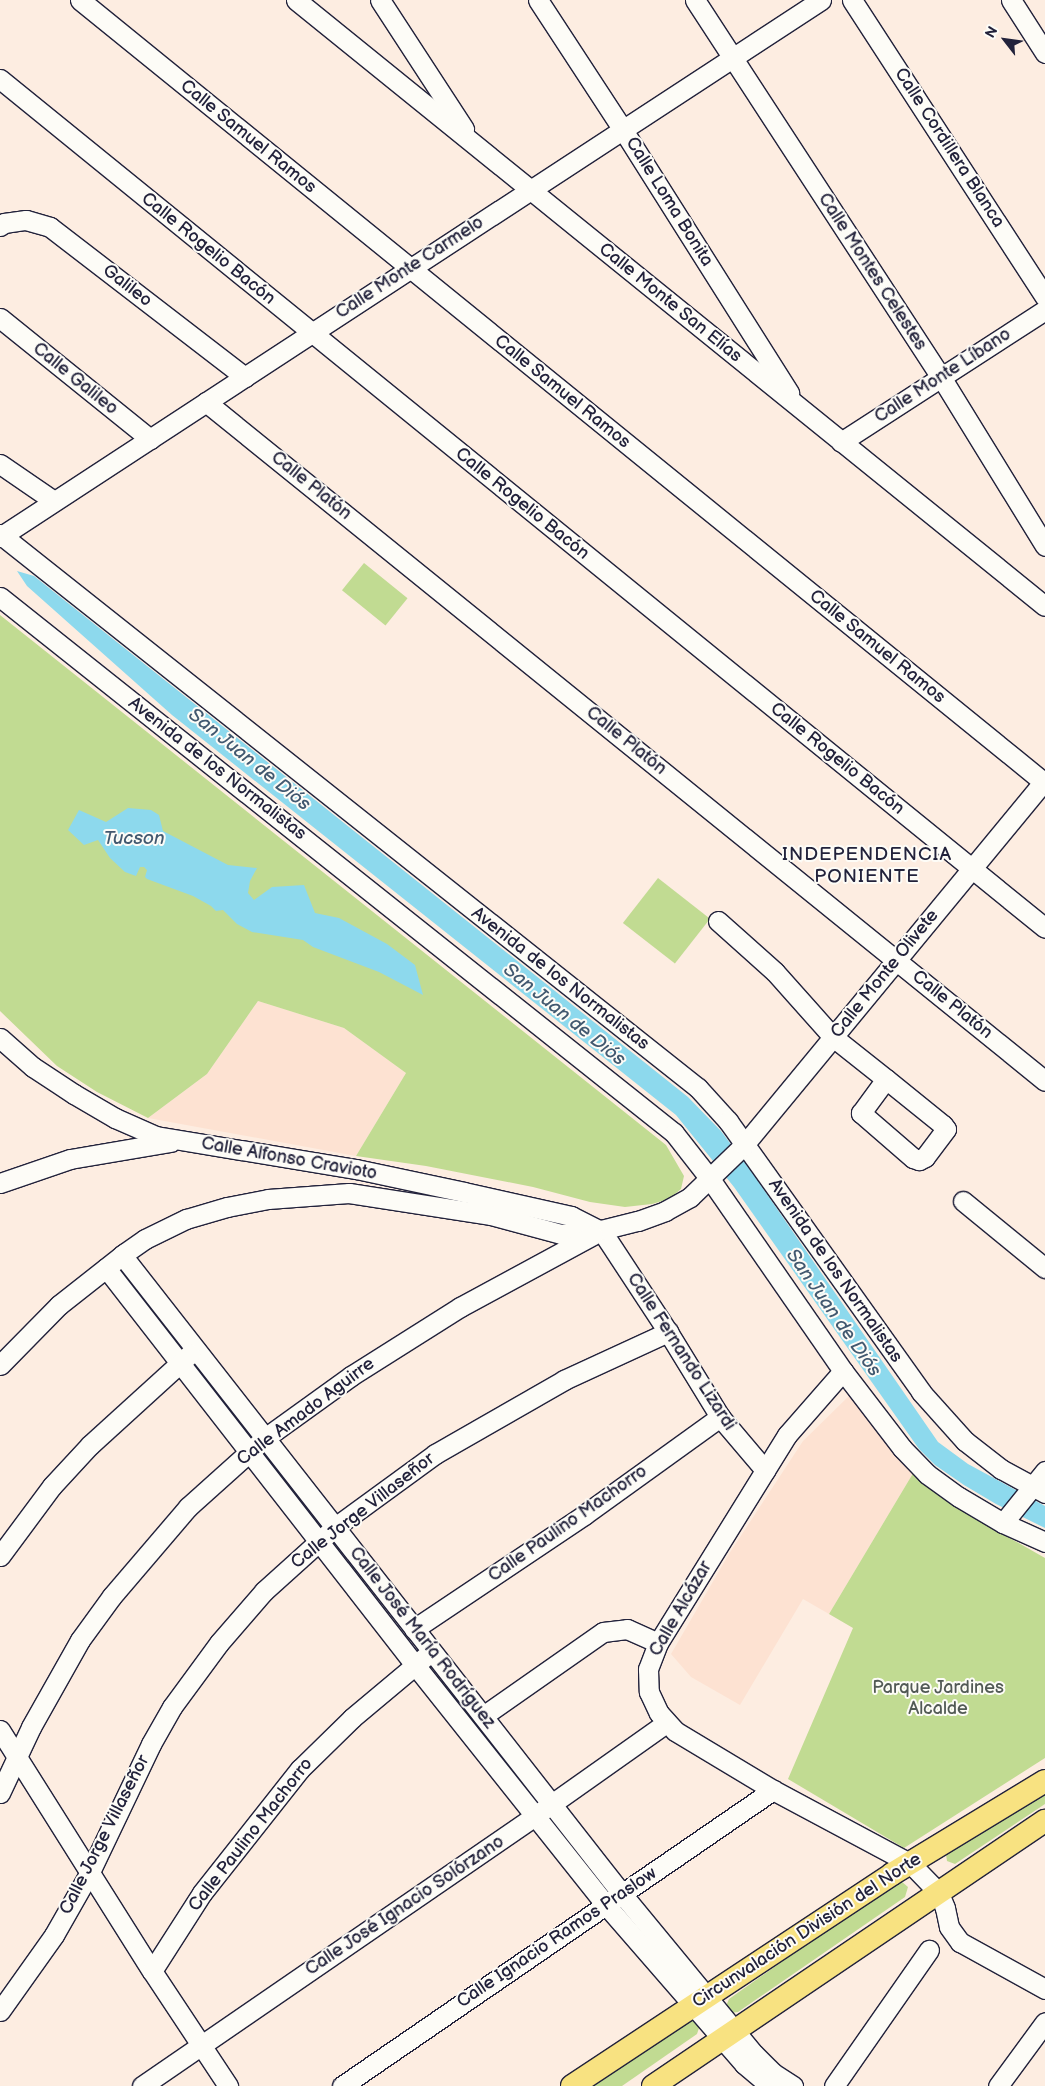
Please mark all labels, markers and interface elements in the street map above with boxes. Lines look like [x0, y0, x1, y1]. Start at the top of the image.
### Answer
north arrow [980, 15, 1030, 65]
text: N [982, 23, 1002, 41]
street label: Calle Cordillera Blanca [889, 64, 1009, 232]
street label: Calle Samuel Ramos [176, 75, 320, 199]
street label: Calle Loma Bonita [620, 133, 718, 271]
street label: Calle Rogelio Bacón [137, 188, 279, 310]
street label: Calle Montes Celestes [813, 189, 931, 355]
street label: Calle Monte Carmelo [332, 212, 488, 324]
street label: Calle Monte San Elías [594, 239, 746, 367]
street label: Galileo [98, 260, 156, 312]
street label: Calle Monte Líbano [871, 324, 1015, 428]
street label: Calle Samuel Ramos [490, 330, 634, 454]
street label: Calle Galileo [28, 338, 122, 420]
street label: Calle Rogelio Bacón [451, 443, 593, 565]
street label: Calle Platón [266, 447, 356, 525]
street label: Calle Samuel Ramos [805, 585, 949, 709]
street label: Avenida de los Normalistas [124, 693, 310, 845]
street label: Calle Rogelio Bacón [766, 698, 908, 820]
street label: Calle Platón [581, 702, 671, 780]
water label: San Juan de Diós [183, 703, 315, 817]
water label: Tucson [103, 828, 165, 850]
district label: INDEPENDENCIA PONIENTE [780, 844, 954, 888]
street label: Avenida de los Normalistas [467, 903, 653, 1055]
street label: Calle Monte Olivete [827, 905, 943, 1043]
water label: San Juan de Diós [498, 958, 630, 1072]
street label: Calle Platón [907, 966, 997, 1044]
street label: Calle Alfonso Cravioto [200, 1133, 378, 1185]
street label: Avenida de los Normalistas [763, 1175, 907, 1367]
water label: San Juan de Diós [780, 1244, 886, 1382]
street label: Calle Fernando Lizardi [622, 1269, 740, 1435]
street label: Calle Amado Aguirre [233, 1353, 379, 1471]
street label: Calle Jorge Villaseñor [286, 1448, 440, 1574]
street label: Calle Paulino Machorro [484, 1461, 652, 1587]
street label: Calle José María Rodríguez [344, 1542, 500, 1734]
street label: Calle Alcázar [645, 1558, 717, 1660]
park label: Parque Jardines Alcalde [872, 1678, 1004, 1720]
street label: Calle Jorge Villaseñor [55, 1751, 155, 1919]
street label: Calle Paulino Machorro [184, 1754, 318, 1916]
street label: Calle José Ignacio Solórzano [301, 1831, 509, 1981]
street label: Circunvalación División del Norte [688, 1849, 926, 2013]
street label: Calle Ignacio Ramos Praslow [453, 1863, 661, 2013]

